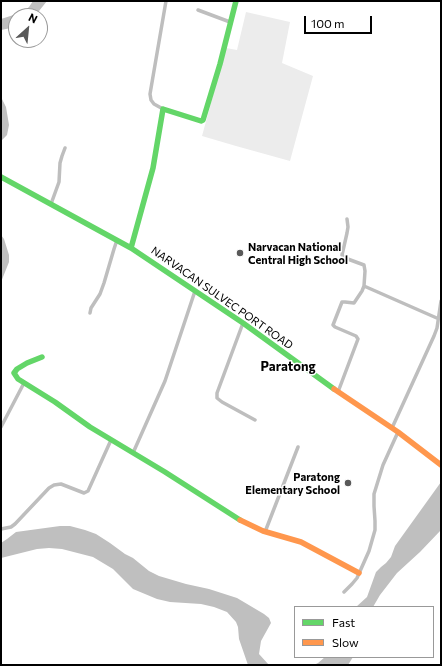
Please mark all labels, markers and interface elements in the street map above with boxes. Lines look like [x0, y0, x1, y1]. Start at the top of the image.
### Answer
north arrow [8, 8, 48, 48]
scale bar [306, 8, 374, 34]
text: N [27, 10, 40, 25]
text: 100 m [311, 16, 345, 30]
place label: Narvacan National Central High School [248, 240, 348, 266]
street label: NARVACAN SULVEC PORT ROAD [149, 244, 295, 352]
marker: Narvacan National Central High School [235, 248, 245, 258]
district label: Paratong [260, 359, 316, 375]
place label: Paratong Elementary School [245, 470, 340, 496]
marker: Paratong Elementary School [343, 478, 353, 488]
legend [294, 606, 434, 658]
text: Fast [332, 615, 355, 629]
text: Slow [332, 635, 359, 649]

